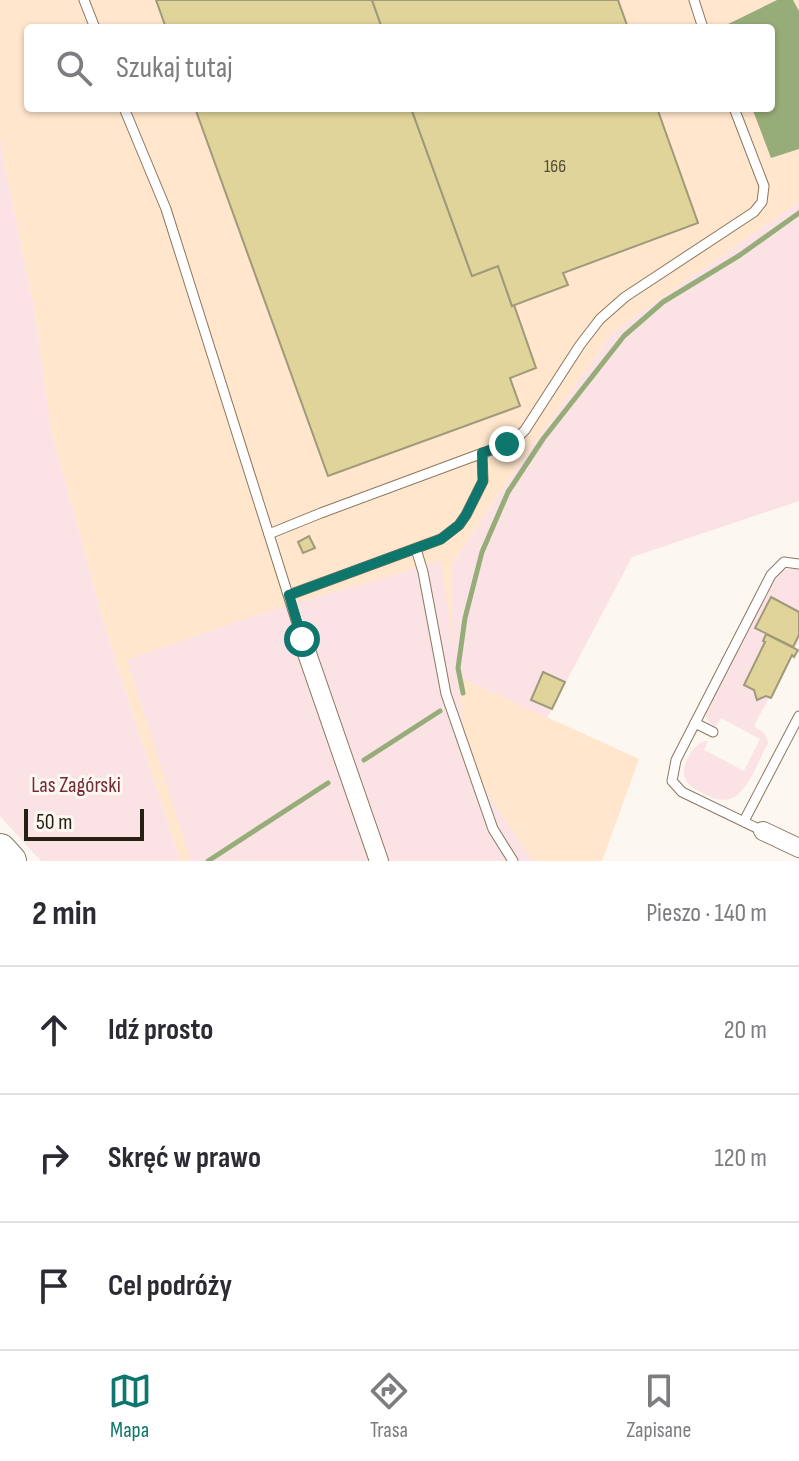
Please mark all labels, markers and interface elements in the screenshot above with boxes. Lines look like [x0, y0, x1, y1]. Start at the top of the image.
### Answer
search box [24, 24, 775, 112]
icon: search [52, 46, 96, 90]
text: Szukaj tutaj [116, 50, 233, 86]
house number: 166 [544, 156, 566, 177]
route end [489, 426, 525, 462]
route start [284, 621, 320, 657]
park label: Las Zagórski [31, 772, 121, 799]
scale bar [24, 805, 144, 841]
text: 50 m [36, 809, 72, 836]
text: 2 min [32, 893, 97, 934]
text: Pieszo · 140 m [646, 898, 767, 929]
icon: ahead [32, 1008, 76, 1052]
text: Idź prosto [108, 1012, 213, 1048]
text: 20 m [724, 1015, 767, 1046]
icon: right [32, 1136, 76, 1180]
text: Skręć w prawo [108, 1140, 261, 1176]
text: 120 m [714, 1143, 767, 1174]
icon: arrive [32, 1264, 76, 1308]
text: Cel podróży [108, 1268, 232, 1304]
tab: Mapa [108, 1369, 152, 1444]
tab: Trasa [367, 1369, 411, 1444]
tab: Zapisane [626, 1369, 691, 1444]

